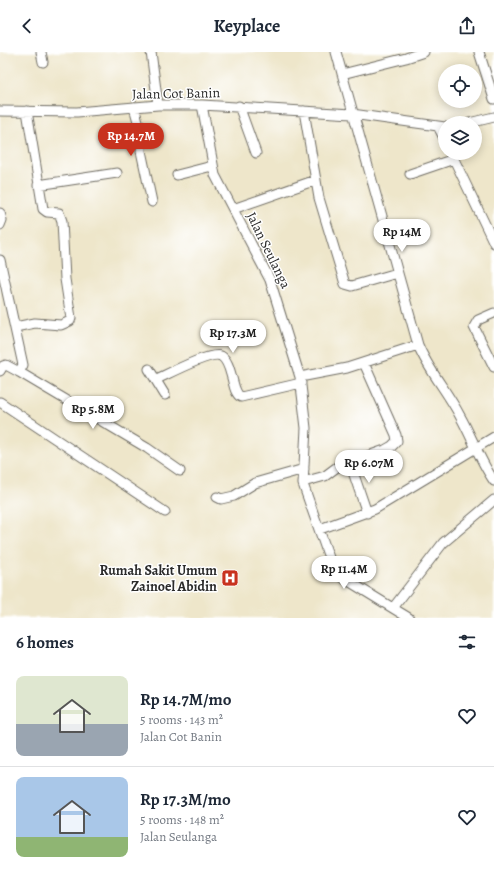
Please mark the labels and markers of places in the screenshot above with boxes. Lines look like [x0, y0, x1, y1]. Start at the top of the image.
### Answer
pin: Rp 14.7M [90, 123, 172, 157]
pin: Rp 14M [369, 219, 435, 253]
pin: Rp 17.3M [192, 320, 274, 354]
pin: Rp 5.8M [56, 396, 130, 430]
pin: Rp 6.07M [328, 450, 410, 484]
pin: Rp 11.4M [303, 556, 385, 590]
place label: Rumah Sakit Umum Zainoel Abidin [99, 561, 217, 596]
hospital icon: Rumah Sakit Umum Zainoel Abidin [220, 568, 240, 588]

